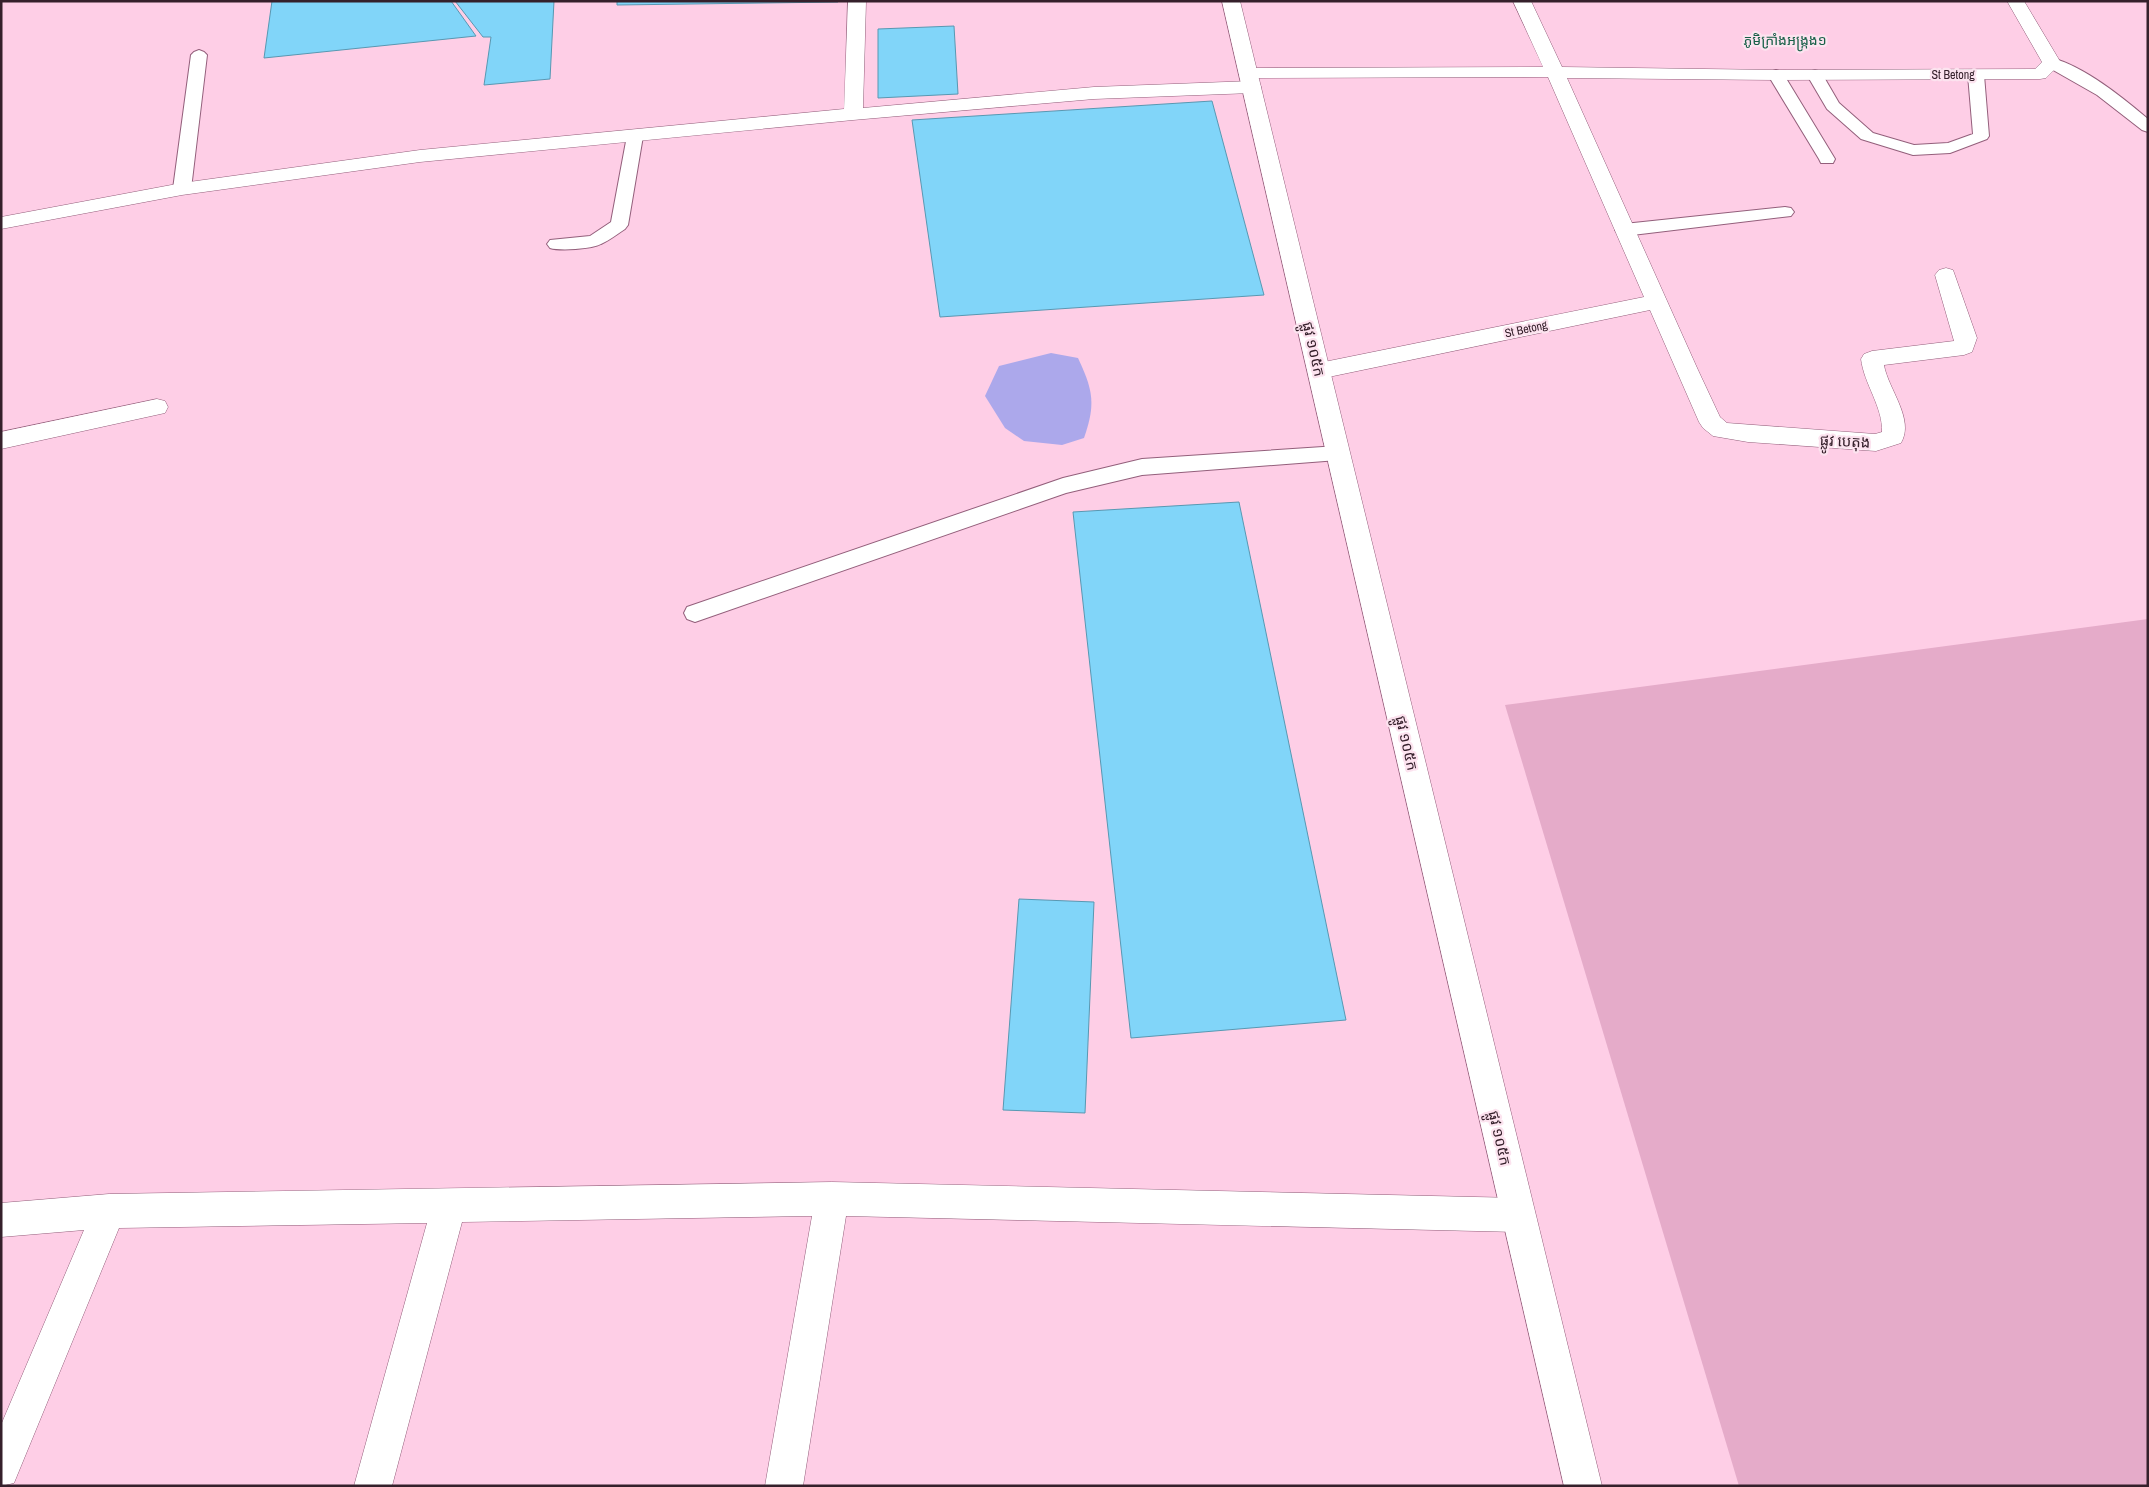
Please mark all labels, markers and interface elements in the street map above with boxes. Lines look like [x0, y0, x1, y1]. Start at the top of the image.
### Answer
district label: ភូមិក្រាំងអង្រ្កង១ [1743, 31, 1827, 52]
street label: St Betong [1931, 67, 1975, 83]
street label: St Betong [1503, 317, 1549, 341]
street label: ផ្លូវ ១០៥ក [1294, 319, 1331, 379]
street label: ផ្លូវ បេតុង [1819, 429, 1871, 456]
street label: ផ្លូវ ១០៥ក [1387, 713, 1424, 773]
street label: ផ្លូវ ១០៥ក [1480, 1108, 1517, 1168]

